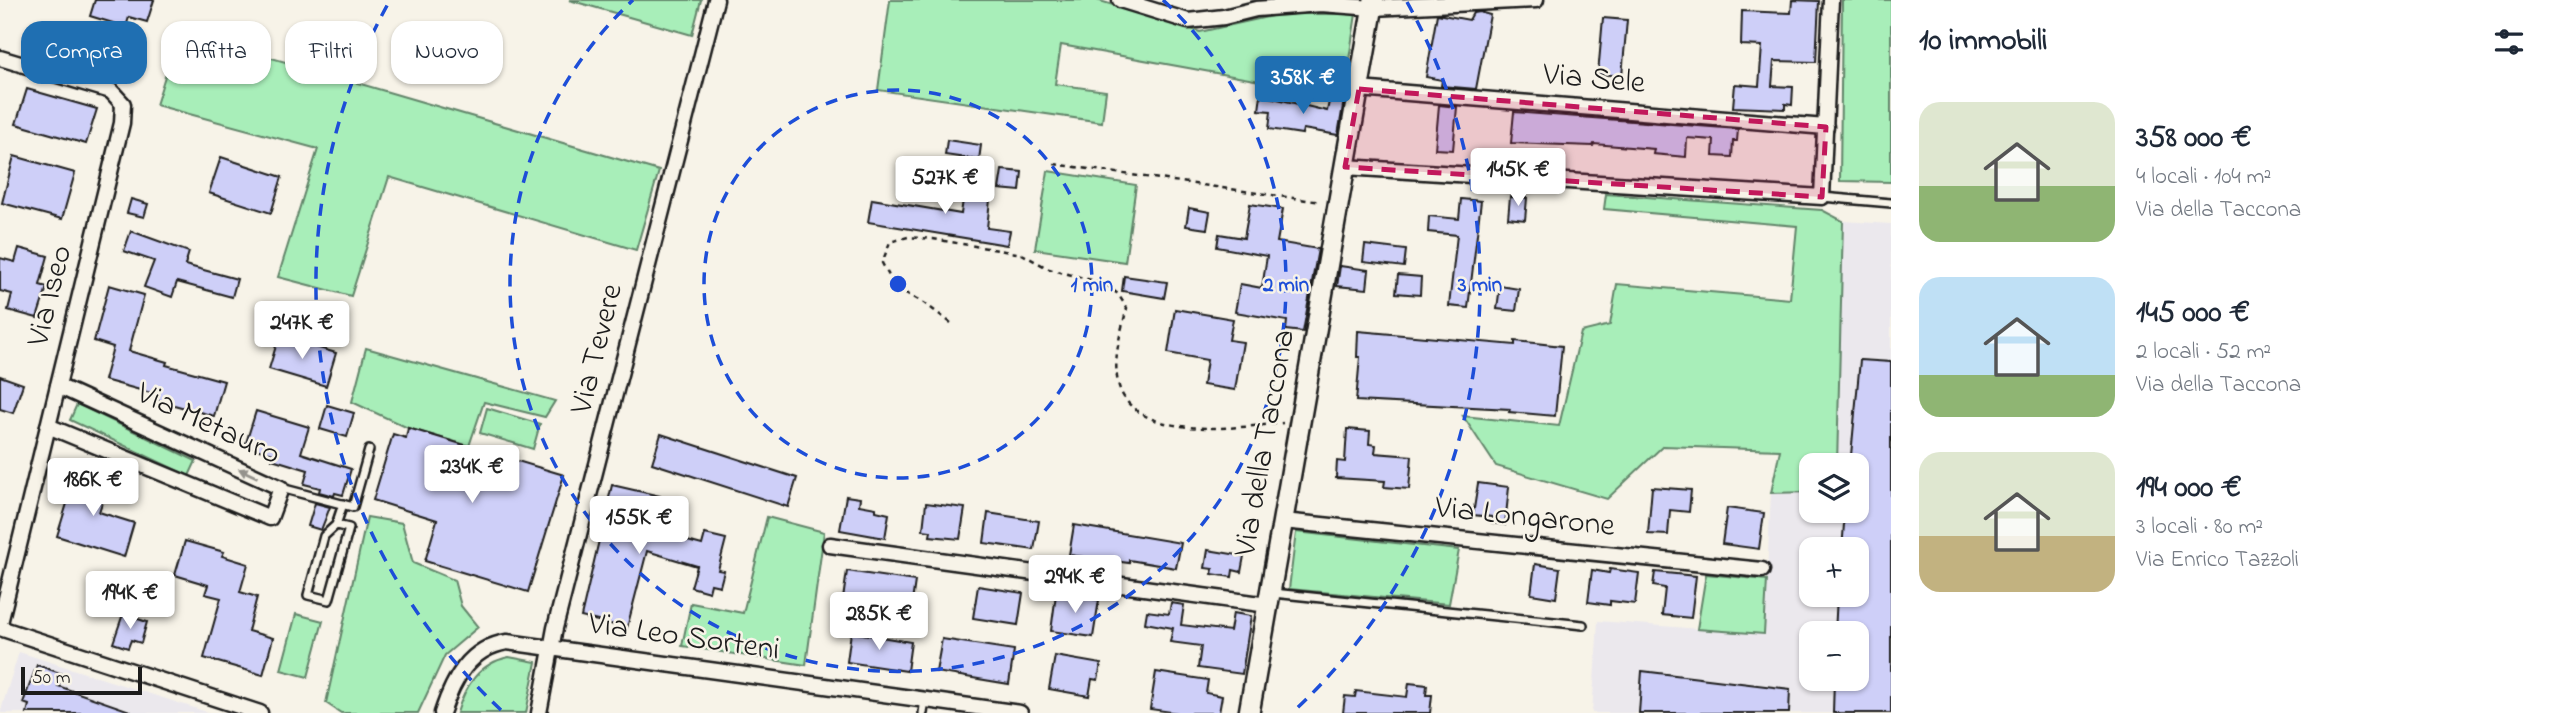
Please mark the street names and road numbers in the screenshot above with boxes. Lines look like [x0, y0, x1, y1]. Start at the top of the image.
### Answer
street label: Via Sele [1540, 52, 1648, 108]
street label: Via Iseo [16, 241, 86, 352]
street label: Via Tevere [559, 279, 637, 420]
street label: Via della Taccona [1223, 326, 1309, 561]
street label: Via Metauro [127, 371, 288, 479]
street label: Via Longarone [1432, 485, 1618, 551]
street label: Via Leo Sorteni [585, 601, 782, 675]

